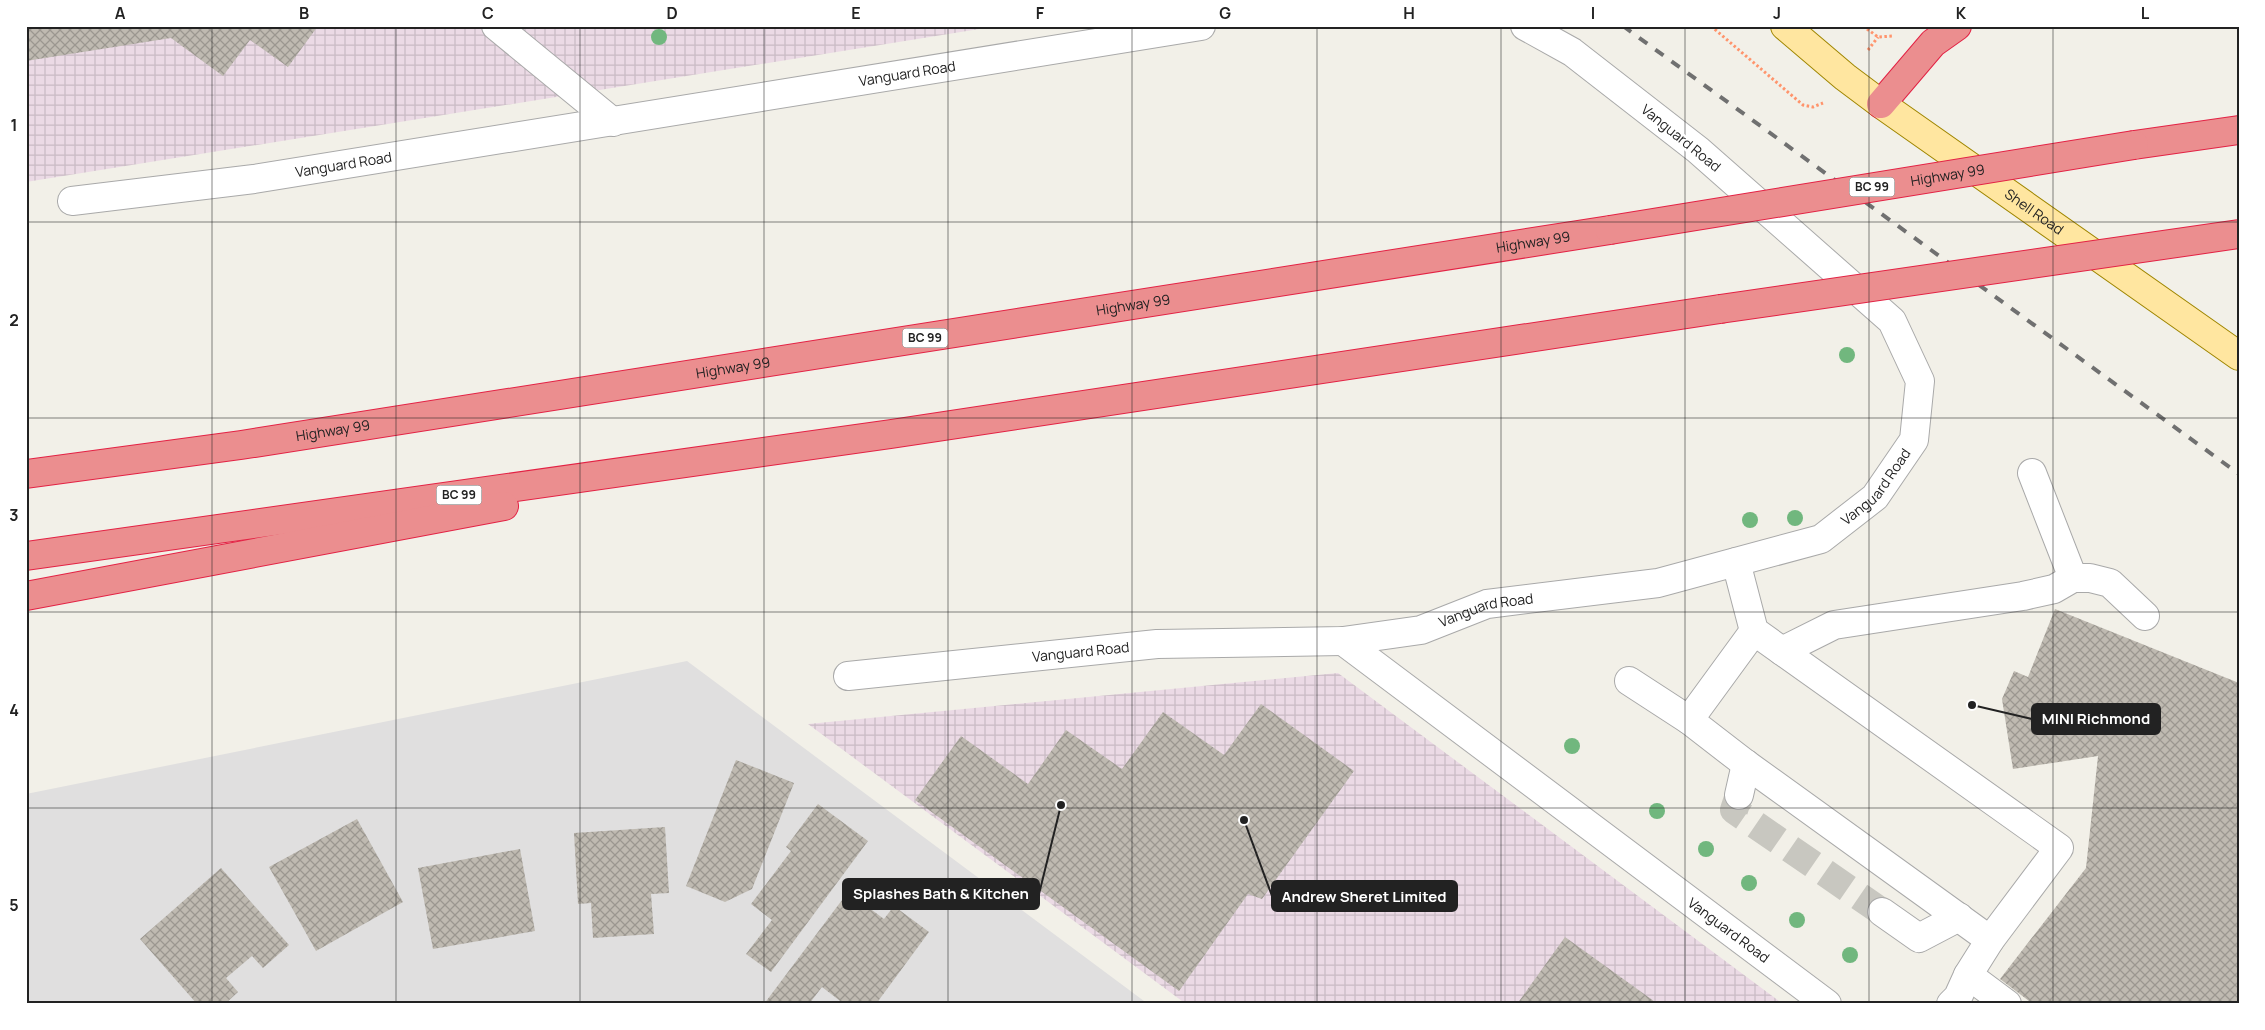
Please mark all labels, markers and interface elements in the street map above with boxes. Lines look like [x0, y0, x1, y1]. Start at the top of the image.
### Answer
text: A [115, 2, 126, 24]
text: B [299, 2, 309, 24]
text: C [482, 2, 494, 24]
text: D [666, 2, 678, 24]
text: E [851, 2, 861, 24]
text: F [1036, 2, 1045, 24]
text: G [1219, 2, 1231, 24]
text: H [1403, 2, 1415, 24]
text: I [1591, 2, 1595, 24]
text: J [1773, 2, 1781, 24]
text: K [1956, 2, 1967, 24]
text: L [2141, 2, 2150, 24]
street label: Vanguard Road [857, 56, 957, 90]
street label: Vanguard Road [1637, 100, 1725, 176]
text: 1 [10, 114, 18, 136]
street label: Vanguard Road [294, 147, 393, 181]
street label: Highway 99 [1909, 159, 1986, 190]
road number: BC 99 [1850, 178, 1894, 196]
street label: Shell Road [2001, 184, 2068, 239]
street label: Highway 99 [1495, 226, 1572, 257]
street label: Highway 99 [1095, 289, 1171, 320]
text: 2 [9, 309, 19, 331]
road number: BC 99 [902, 328, 948, 348]
street label: Highway 99 [695, 352, 771, 382]
street label: Highway 99 [294, 415, 371, 445]
street label: Vanguard Road [1837, 444, 1915, 529]
road number: BC 99 [436, 486, 482, 504]
text: 3 [9, 504, 19, 526]
street label: Vanguard Road [1436, 588, 1534, 631]
street label: Vanguard Road [1031, 637, 1130, 666]
text: 4 [9, 699, 19, 721]
callout: MINI Richmond [2032, 704, 2160, 734]
text: MINI Richmond [2042, 708, 2150, 729]
callout: Splashes Bath & Kitchen [843, 879, 1039, 909]
callout: Andrew Sheret Limited [1272, 881, 1457, 911]
text: Splashes Bath & Kitchen [853, 883, 1029, 904]
text: Andrew Sheret Limited [1281, 886, 1447, 907]
street label: Vanguard Road [1684, 893, 1774, 967]
text: 5 [9, 894, 19, 916]

